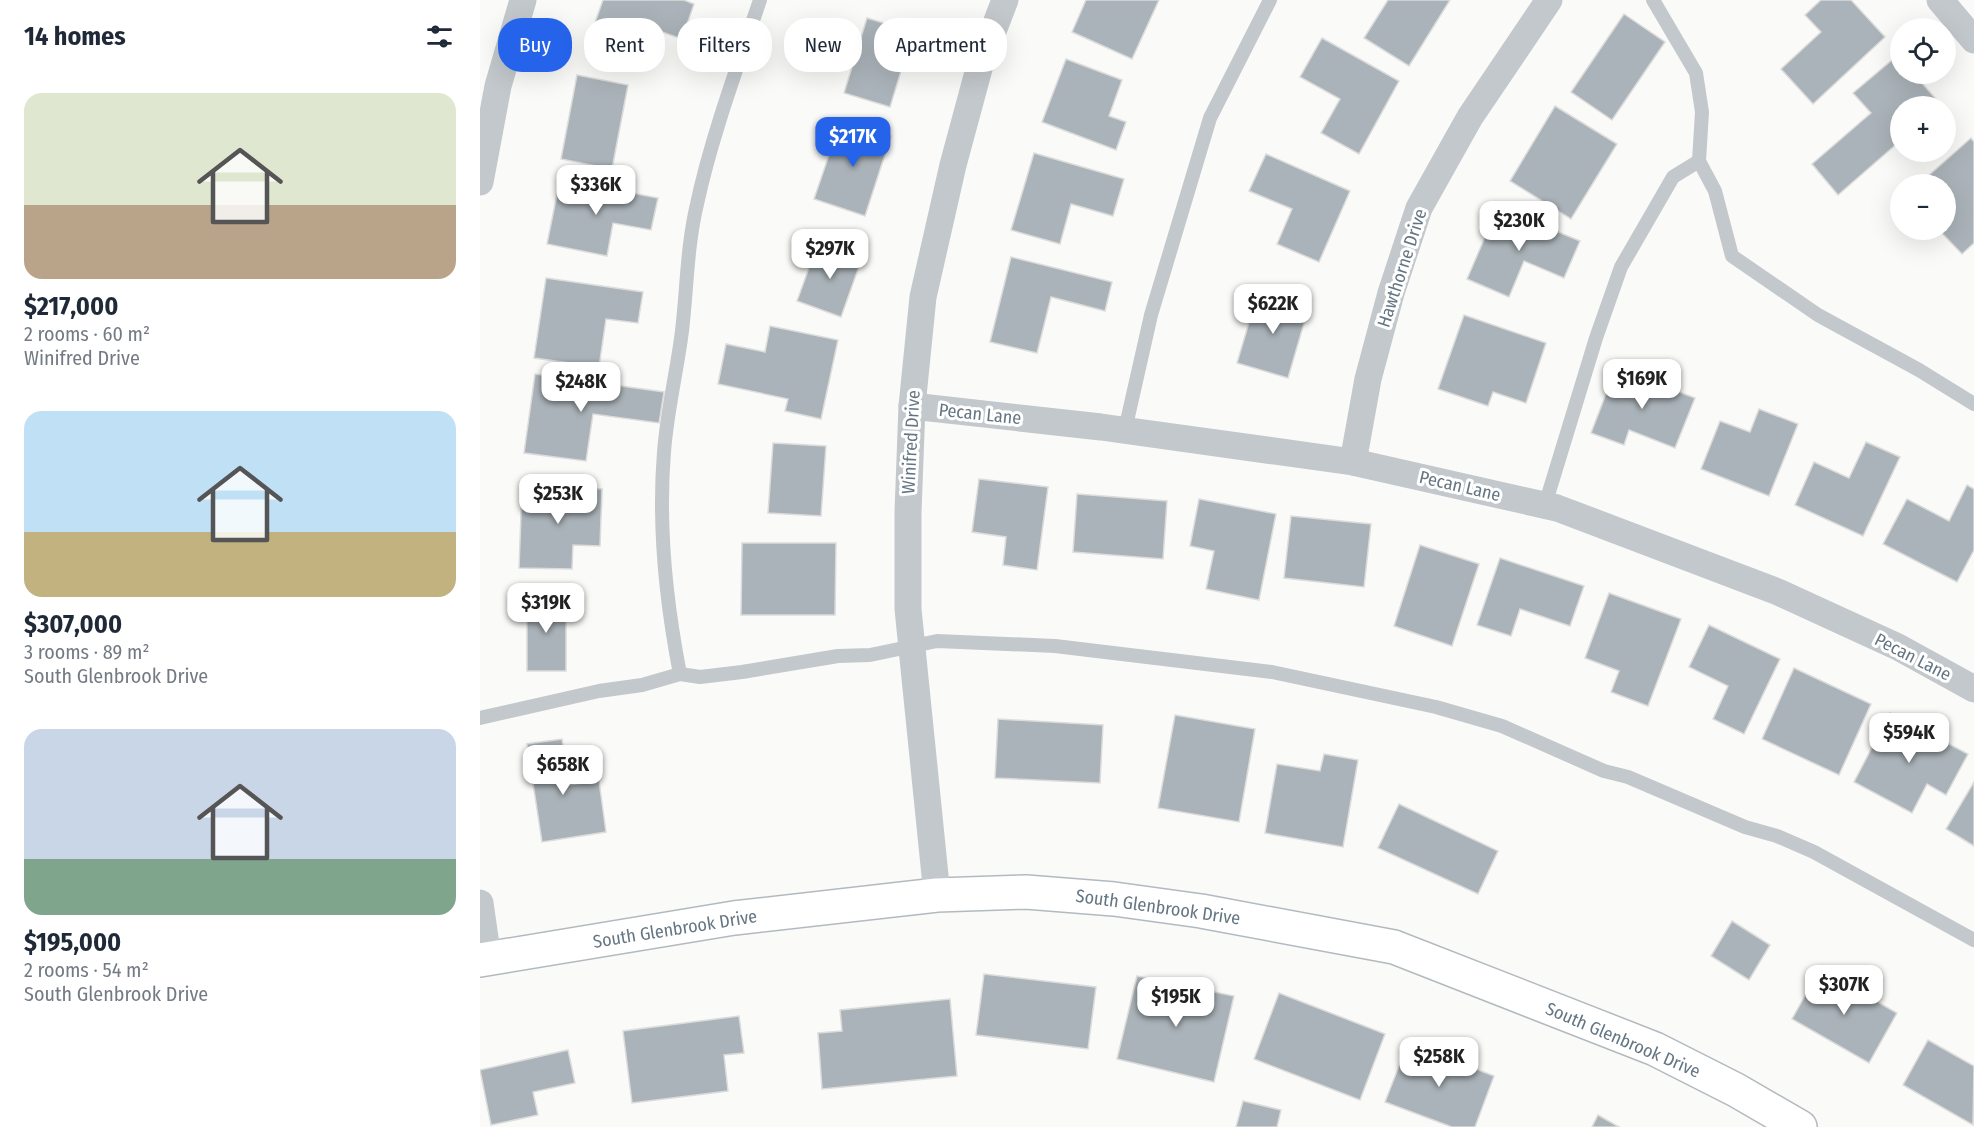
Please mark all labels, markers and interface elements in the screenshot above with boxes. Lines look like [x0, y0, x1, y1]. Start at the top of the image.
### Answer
chip: Buy [498, 18, 572, 72]
chip: Rent [584, 18, 665, 72]
chip: Filters [677, 18, 772, 72]
chip: New [784, 18, 862, 72]
chip: Apartment [874, 18, 1007, 72]
map controls [1890, 18, 1956, 240]
button: locate [1890, 18, 1956, 84]
icon: filters [423, 20, 456, 53]
text: 14 homes [24, 21, 126, 52]
button: + [1890, 96, 1956, 162]
pin: $217K [811, 117, 895, 168]
text: $217K [829, 124, 877, 148]
icon: home [186, 132, 294, 240]
pin: $336K [554, 165, 638, 216]
text: $336K [571, 172, 621, 196]
button: − [1890, 174, 1956, 240]
pin: $230K [1477, 201, 1561, 252]
street label: Hawthorne Drive [1372, 206, 1432, 330]
text: $230K [1493, 208, 1545, 232]
pin: $297K [788, 229, 872, 280]
text: $297K [805, 236, 855, 260]
pin: $622K [1231, 284, 1315, 335]
text: $217,000 [24, 291, 118, 322]
text: $622K [1248, 291, 1298, 315]
text: 2 rooms · 60 m² [24, 322, 150, 346]
text: Winifred Drive [24, 346, 140, 370]
pin: $169K [1600, 359, 1684, 410]
pin: $248K [539, 362, 623, 413]
text: $169K [1617, 366, 1667, 390]
text: $248K [555, 369, 607, 393]
street label: Winifred Drive [897, 389, 925, 495]
street label: Pecan Lane [938, 399, 1022, 429]
icon: home [186, 450, 294, 558]
street label: Pecan Lane [1417, 466, 1503, 506]
pin: $253K [516, 474, 600, 525]
text: $253K [533, 481, 583, 505]
pin: $319K [504, 583, 588, 634]
text: $319K [521, 590, 571, 614]
text: $307,000 [24, 609, 122, 640]
street label: Pecan Lane [1871, 628, 1955, 686]
text: 3 rooms · 89 m² [24, 640, 149, 664]
text: South Glenbrook Drive [24, 664, 208, 688]
pin: $594K [1867, 713, 1951, 764]
text: $594K [1883, 720, 1935, 744]
pin: $658K [521, 745, 605, 796]
text: $658K [537, 752, 589, 776]
icon: home [186, 768, 294, 876]
street label: South Glenbrook Drive [1074, 885, 1242, 929]
street label: South Glenbrook Drive [591, 905, 759, 953]
text: $195,000 [24, 927, 121, 958]
text: 2 rooms · 54 m² [24, 958, 149, 982]
pin: $307K [1802, 965, 1886, 1016]
text: $307K [1819, 972, 1869, 996]
pin: $195K [1134, 977, 1218, 1028]
text: South Glenbrook Drive [24, 982, 208, 1006]
text: $195K [1151, 984, 1201, 1008]
street label: South Glenbrook Drive [1542, 997, 1704, 1083]
pin: $258K [1397, 1037, 1481, 1088]
text: $258K [1413, 1044, 1465, 1068]

